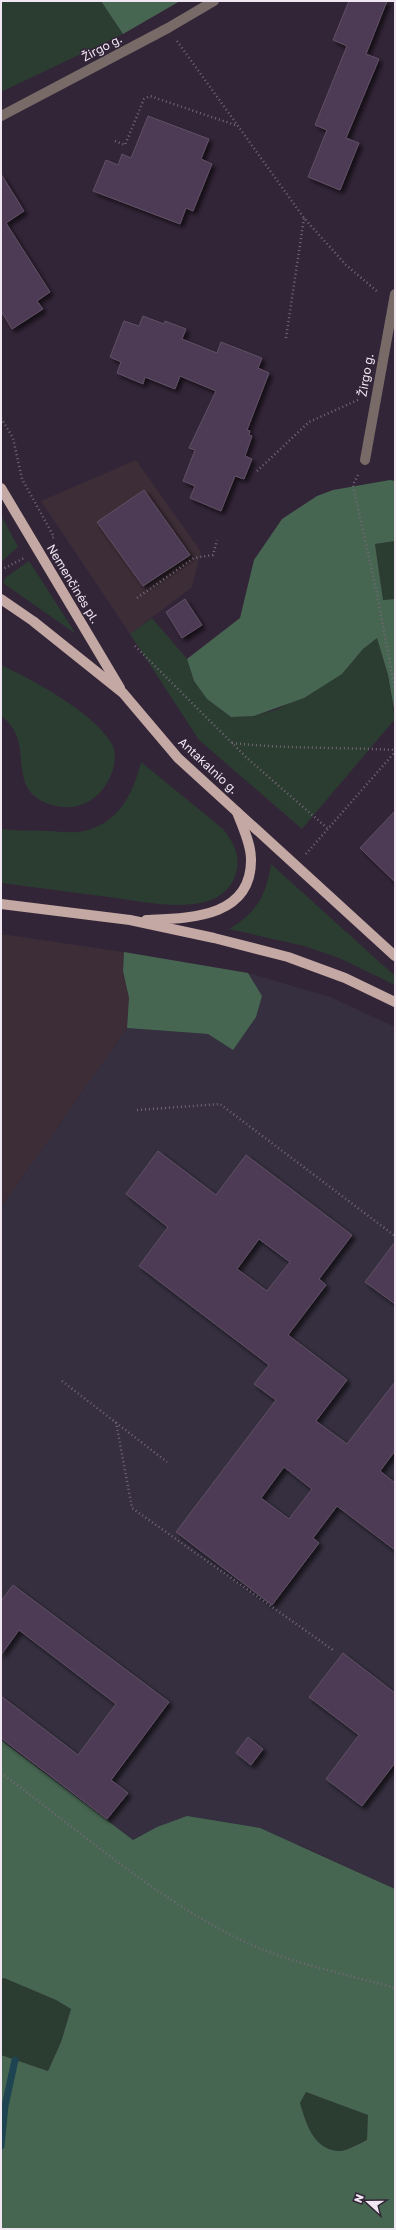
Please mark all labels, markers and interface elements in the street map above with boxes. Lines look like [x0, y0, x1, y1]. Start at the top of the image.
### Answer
street label: Žirgo g. [79, 31, 125, 64]
street label: Žirgo g. [354, 352, 377, 398]
street label: Nemenčinės pl. [44, 541, 103, 626]
street label: Antakalnio g. [175, 734, 241, 797]
north arrow [348, 2182, 388, 2222]
text: N [351, 2192, 366, 2204]

